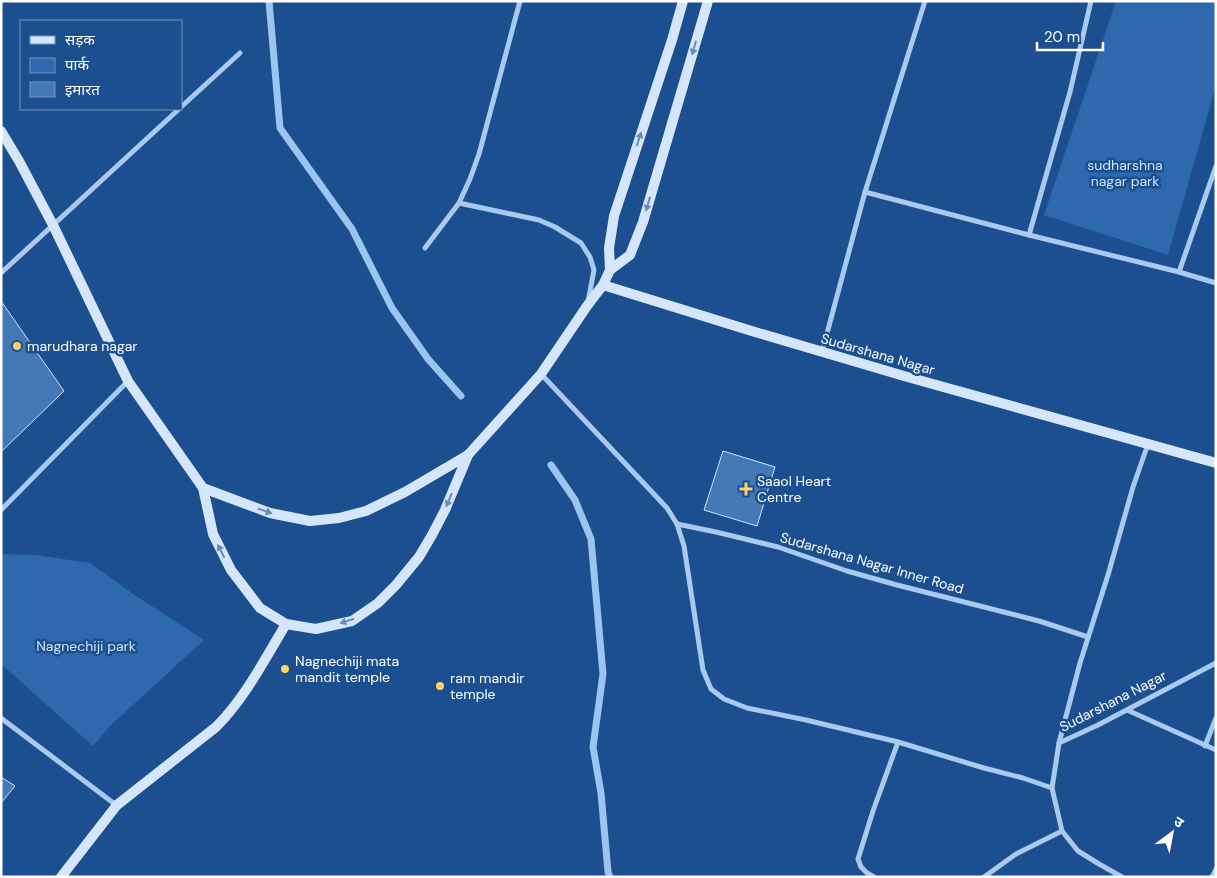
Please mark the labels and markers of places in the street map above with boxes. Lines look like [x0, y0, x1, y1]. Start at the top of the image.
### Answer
place label: marudhara nagar [27, 337, 138, 355]
marker: marudhara nagar [11, 340, 23, 352]
place label: Saaol Heart Centre [757, 472, 831, 506]
marker: Saaol Heart Centre [739, 482, 753, 496]
place label: Nagnechiji mata mandit temple [295, 652, 399, 686]
marker: Nagnechiji mata mandit temple [279, 663, 291, 675]
place label: ram mandir temple [450, 669, 524, 703]
marker: ram mandir temple [434, 680, 446, 692]

